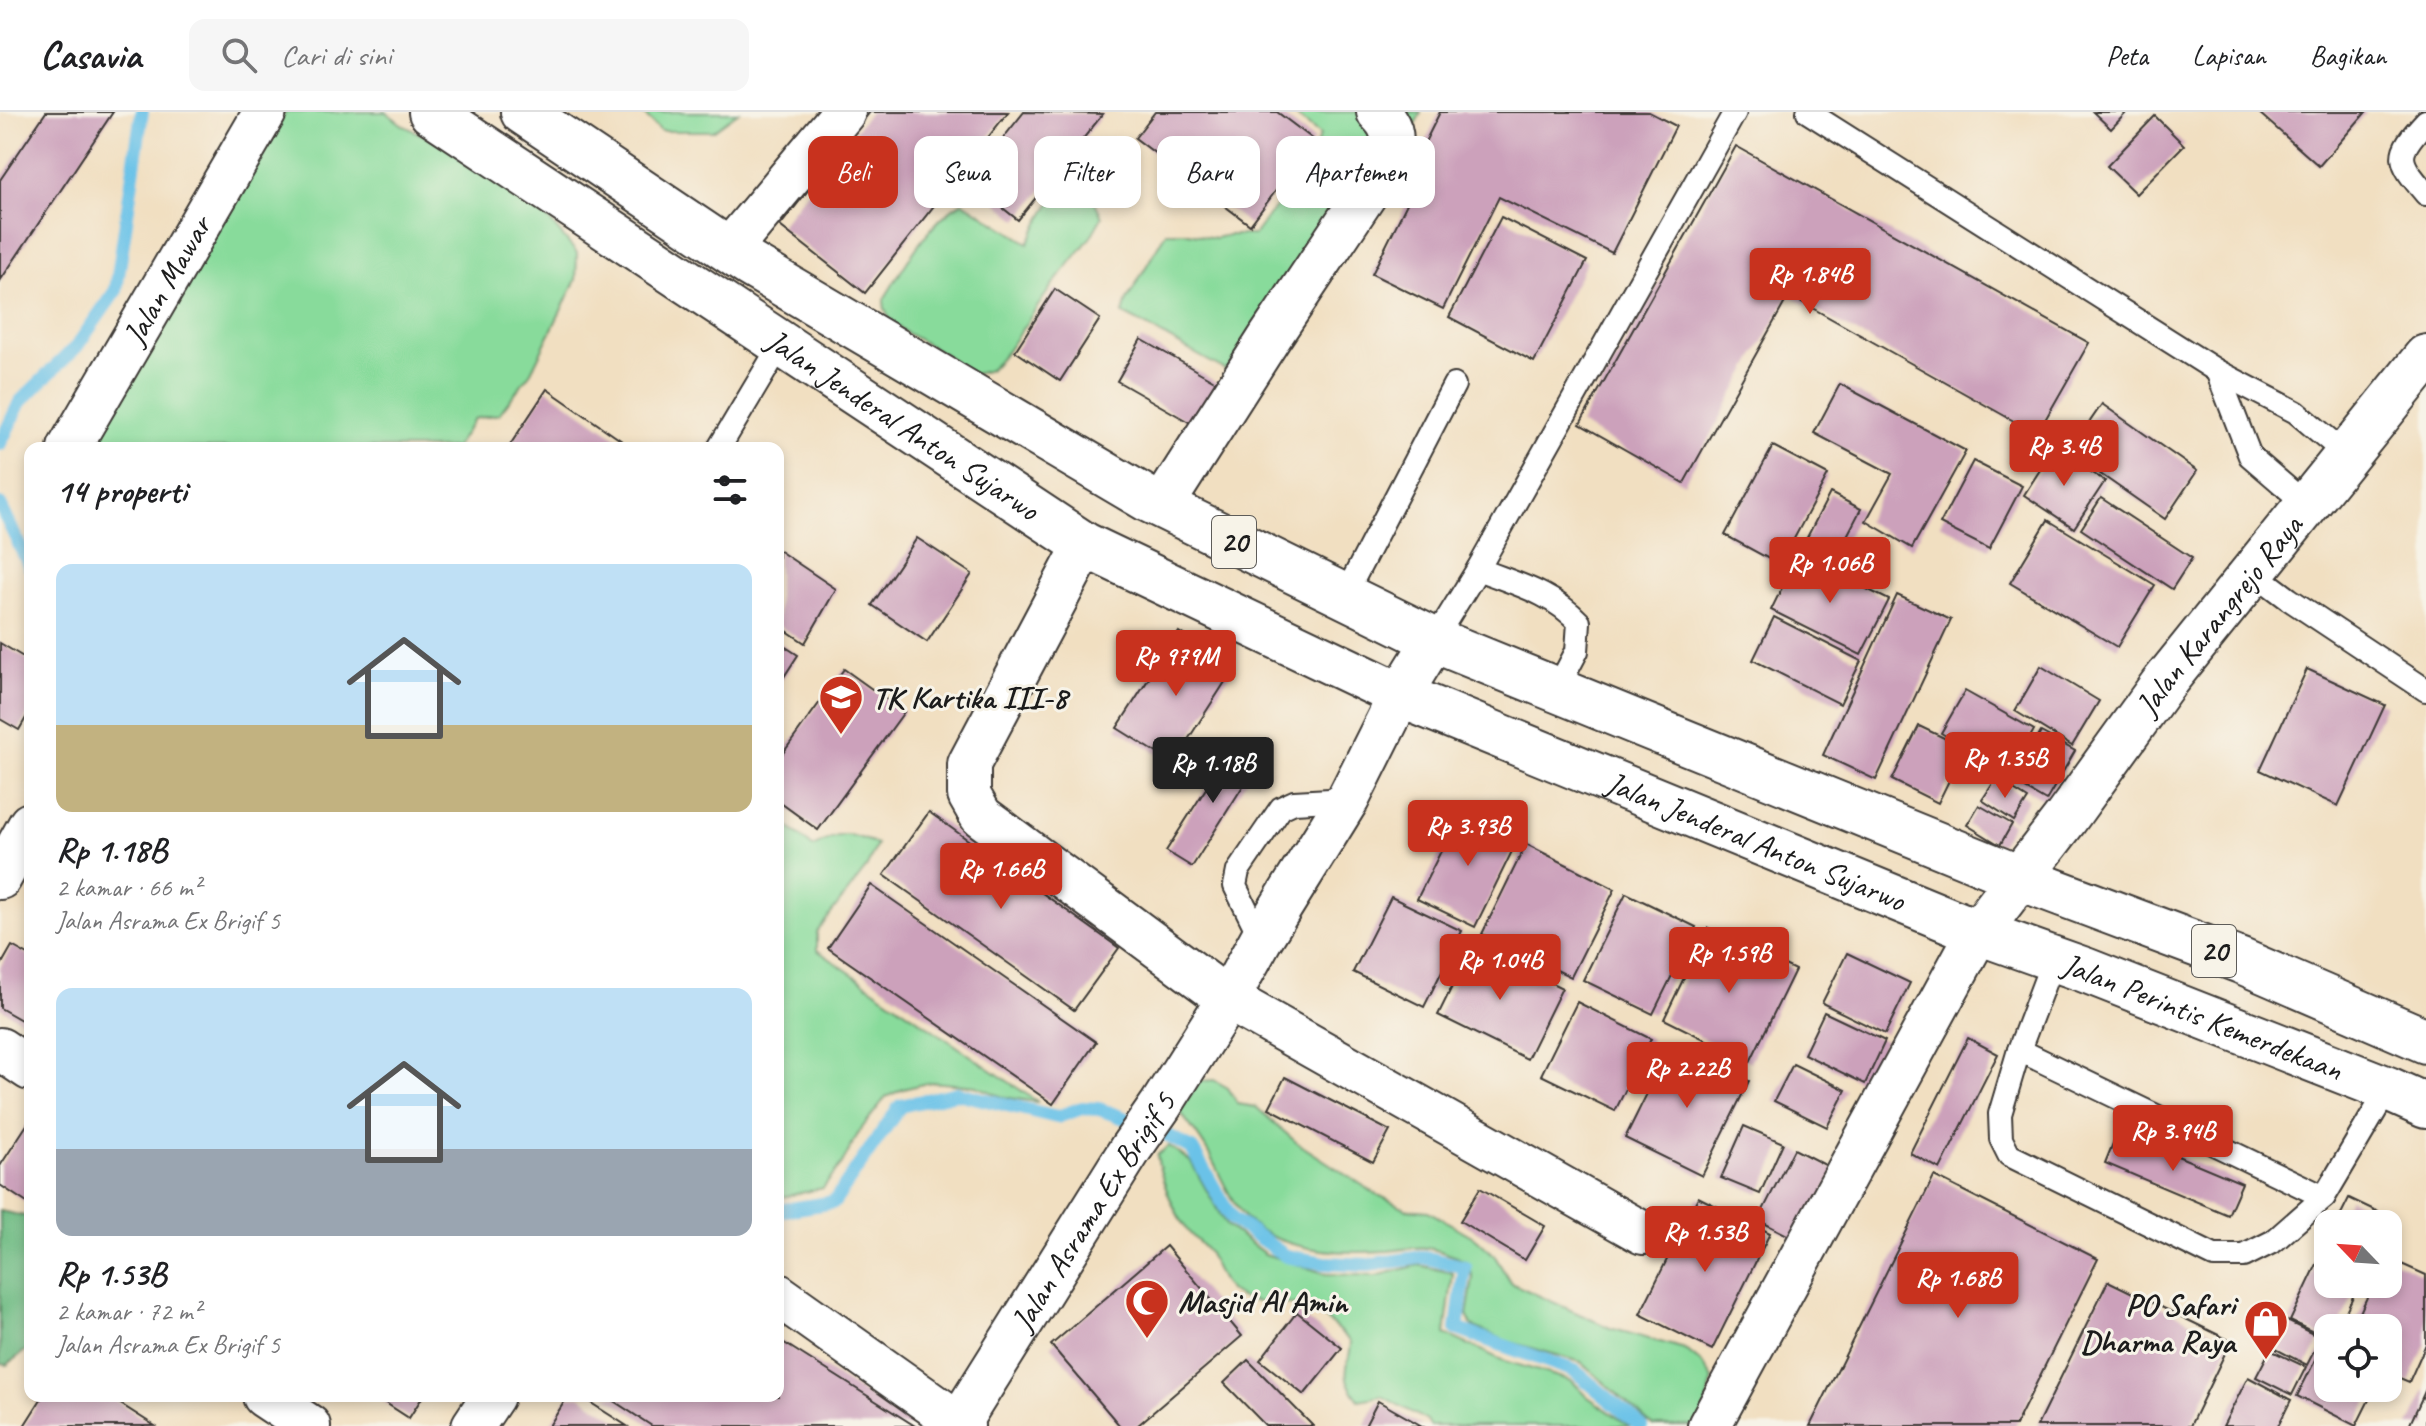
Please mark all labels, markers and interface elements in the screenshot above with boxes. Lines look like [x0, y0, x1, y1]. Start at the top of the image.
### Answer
search box [189, 19, 749, 91]
text: Casavia [40, 32, 141, 79]
icon: search [217, 33, 261, 77]
text: Cari di sini [281, 36, 392, 74]
text: Peta [2106, 38, 2148, 73]
text: Lapisan [2192, 38, 2266, 73]
text: Bagikan [2310, 38, 2386, 73]
chip: Beli [808, 136, 898, 208]
chip: Sewa [914, 136, 1018, 208]
chip: Filter [1034, 136, 1141, 208]
chip: Baru [1157, 136, 1260, 208]
chip: Apartemen [1276, 136, 1435, 208]
street label: Jalan Mawar [112, 206, 222, 354]
pin: Rp 1.84B [1727, 248, 1893, 316]
text: Rp 1.84B [1768, 257, 1852, 290]
street label: Jalan Jenderal Anton Sujarwo [757, 318, 1049, 530]
pin: Rp 3.4B [1990, 420, 2138, 488]
text: Rp 3.4B [2028, 429, 2100, 462]
icon: filters [708, 468, 752, 512]
text: 14 properti [56, 469, 187, 512]
street label: Jalan Karangrejo Raya [2125, 505, 2313, 725]
road number: 20 [1212, 516, 1256, 568]
pin: Rp 1.06B [1747, 537, 1913, 605]
text: Rp 1.06B [1787, 546, 1873, 579]
icon: home [332, 616, 476, 760]
pin: Rp 979M [1102, 630, 1250, 698]
text: Rp 979M [1134, 639, 1218, 672]
school or university icon: TK Kartika III-8 [817, 673, 865, 736]
place label: TK Kartika III-8 [872, 677, 1071, 718]
pin: Rp 1.35B [1922, 732, 2088, 800]
pin: Rp 1.18B [1130, 737, 1296, 805]
text: Rp 1.35B [1963, 741, 2047, 774]
text: Rp 1.18B [1171, 746, 1255, 779]
street label: Jalan Jenderal Anton Sujarwo [1599, 761, 1913, 921]
pin: Rp 3.93B [1385, 800, 1551, 868]
text: Rp 3.93B [1426, 809, 1510, 842]
text: Rp 1.18B [56, 828, 167, 871]
pin: Rp 1.66B [918, 843, 1084, 911]
text: Rp 1.66B [958, 852, 1044, 885]
text: 2 kamar · 66 m² [56, 871, 201, 904]
text: Jalan Asrama Ex Brigif 5 [56, 904, 280, 937]
road number: 20 [2192, 925, 2236, 977]
pin: Rp 1.59B [1646, 927, 1812, 995]
pin: Rp 1.04B [1417, 934, 1583, 1002]
text: Rp 1.59B [1687, 936, 1771, 969]
text: Rp 1.04B [1458, 943, 1542, 976]
street label: Jalan Perintis Kemerdekaan [2055, 943, 2349, 1090]
icon: home [332, 1040, 476, 1184]
pin: Rp 2.22B [1604, 1042, 1770, 1110]
text: Rp 2.22B [1645, 1051, 1729, 1084]
street label: Jalan Asrama Ex Brigif 5 [1000, 1083, 1185, 1340]
pin: Rp 3.94B [2090, 1105, 2256, 1173]
text: Rp 3.94B [2131, 1114, 2215, 1147]
pin: Rp 1.53B [1622, 1206, 1788, 1274]
north arrow [2314, 1210, 2402, 1298]
map controls [2314, 1210, 2402, 1402]
text: Rp 1.53B [1663, 1215, 1747, 1248]
text: Rp 1.53B [56, 1252, 166, 1295]
pin: Rp 1.68B [1875, 1252, 2041, 1320]
text: Rp 1.68B [1915, 1261, 2001, 1294]
mosque icon: Masjid Al Amin [1123, 1277, 1171, 1340]
place label: Masjid Al Amin [1178, 1281, 1349, 1322]
place label: PO Safari Dharma Raya [2081, 1284, 2240, 1362]
text: 2 kamar · 72 m² [56, 1295, 201, 1328]
shop icon: PO Safari Dharma Raya [2242, 1298, 2290, 1361]
button: locate [2314, 1314, 2402, 1402]
text: Jalan Asrama Ex Brigif 5 [56, 1328, 280, 1361]

